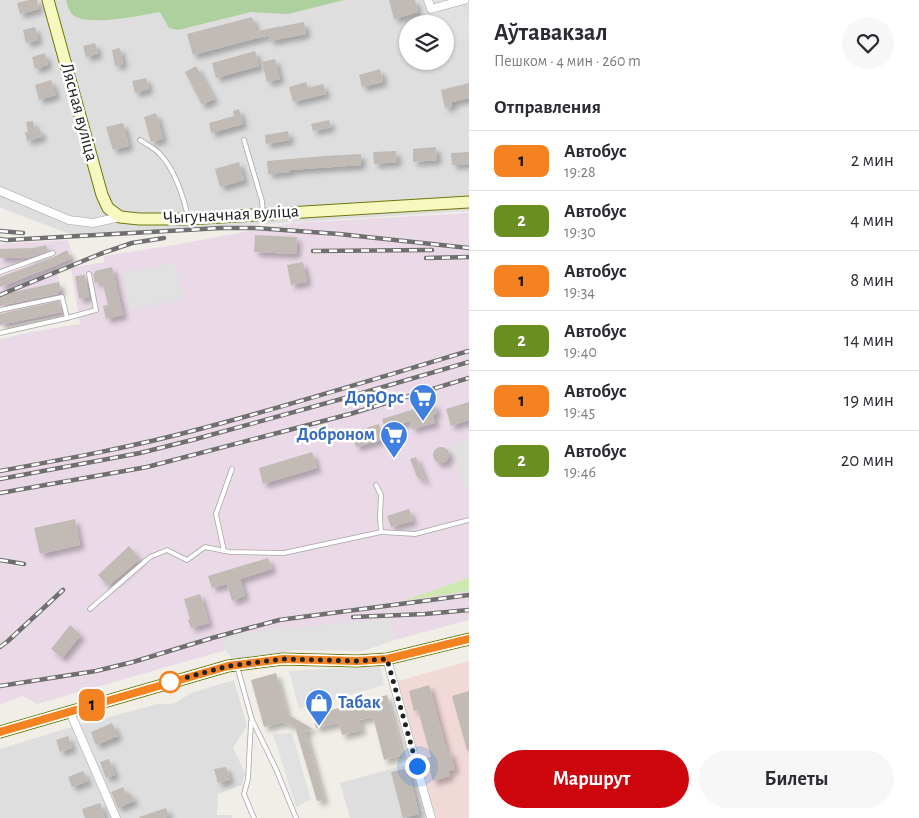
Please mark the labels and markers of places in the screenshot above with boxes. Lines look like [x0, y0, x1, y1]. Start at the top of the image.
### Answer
supermarket icon: ДорОрс [408, 383, 438, 422]
place label: ДорОрс [345, 389, 404, 407]
supermarket icon: Доброном [379, 420, 409, 459]
place label: Доброном [297, 426, 375, 444]
unlabelled marker [159, 671, 181, 693]
shop icon: Табак [304, 688, 334, 727]
place label: Табак [338, 694, 381, 712]

